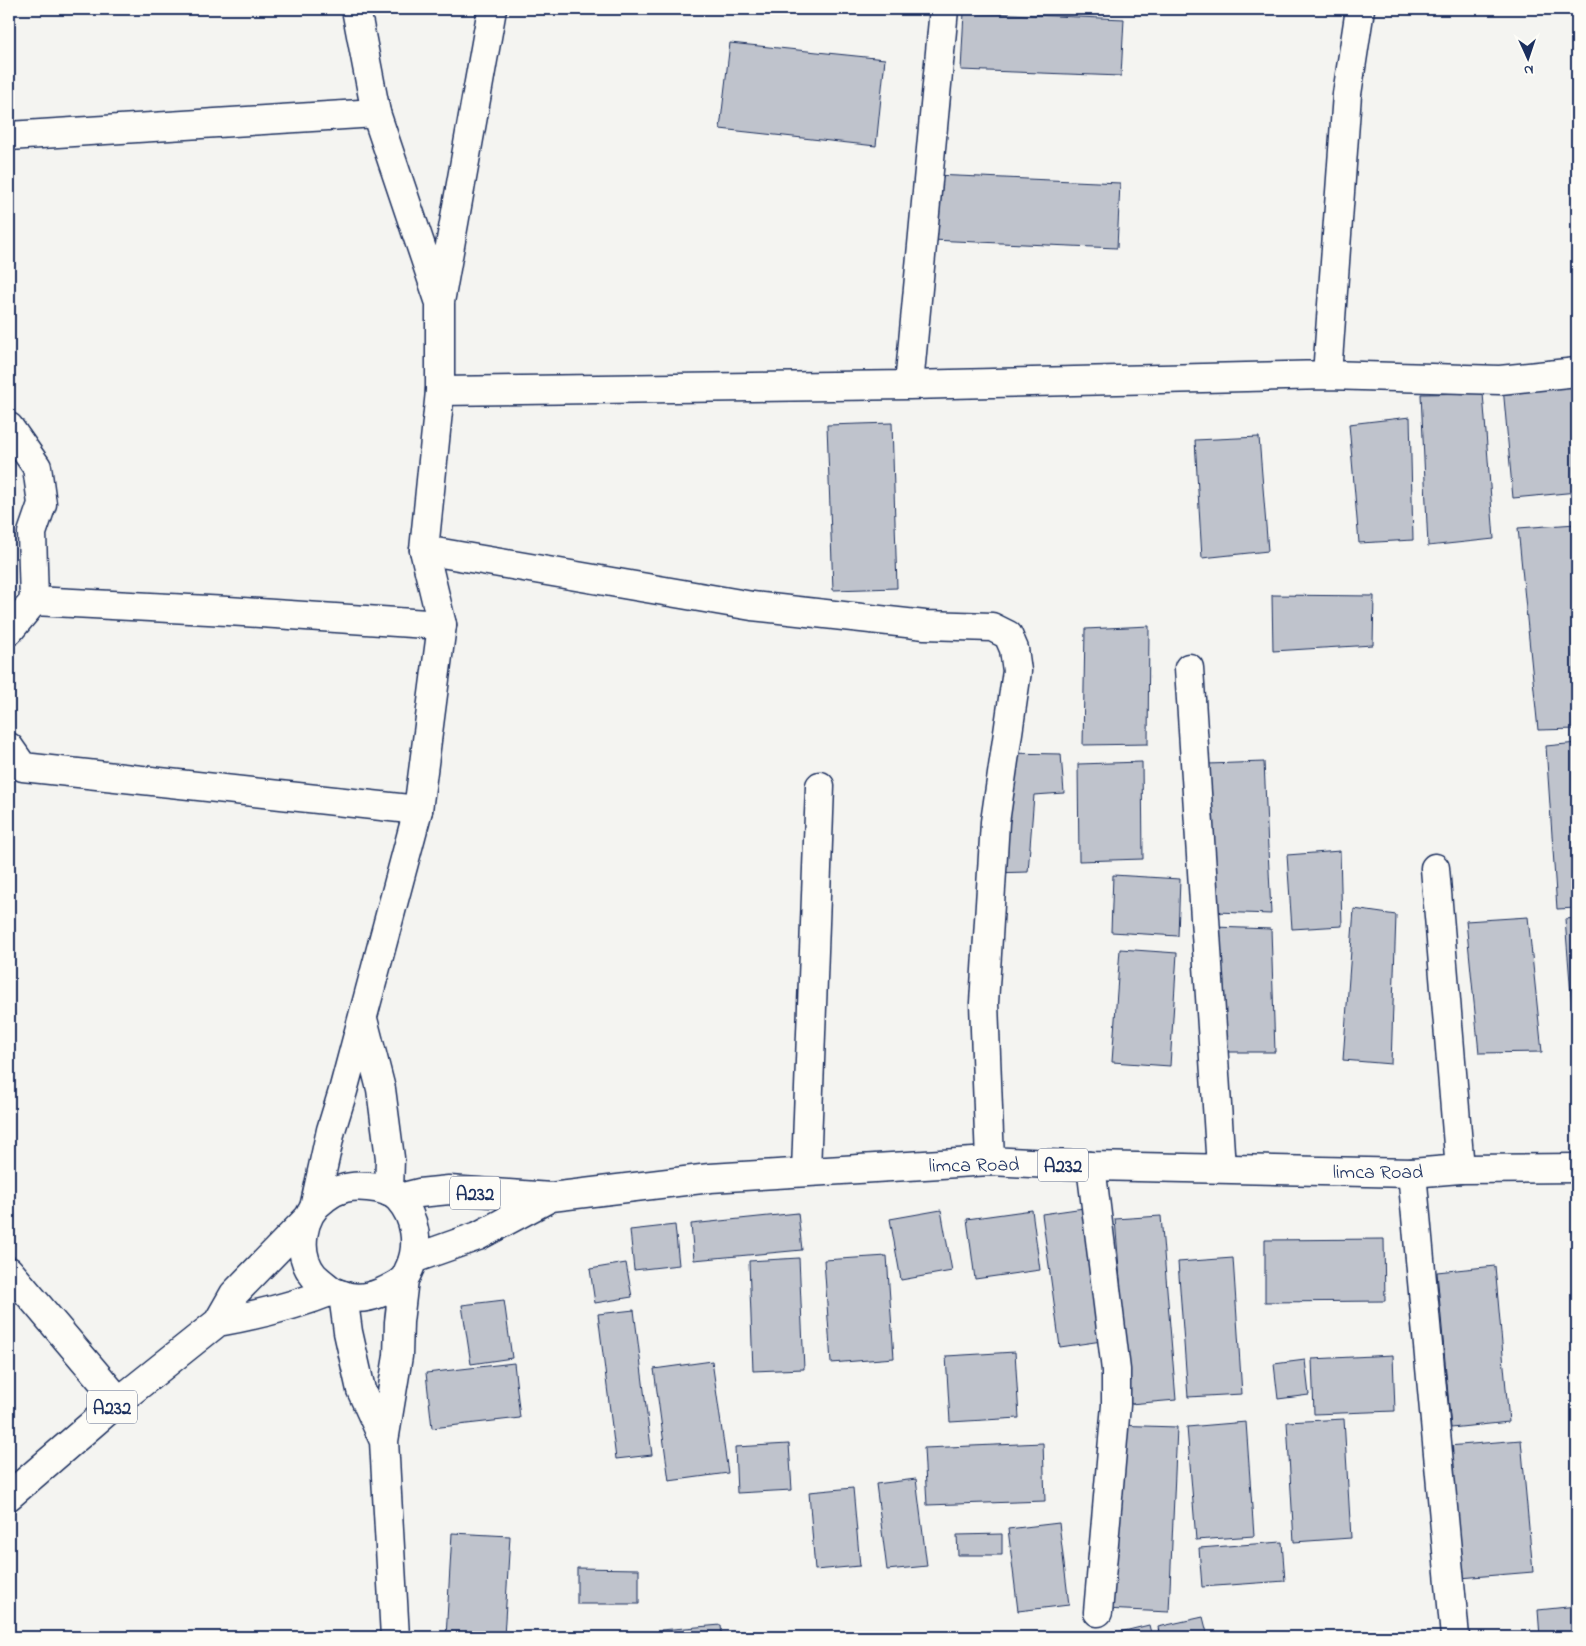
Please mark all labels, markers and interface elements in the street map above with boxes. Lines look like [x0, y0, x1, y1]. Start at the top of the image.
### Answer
north arrow [1504, 32, 1554, 82]
text: N [1523, 59, 1534, 80]
road number: A232 [1038, 1148, 1088, 1182]
street label: limca Road [928, 1151, 1020, 1182]
street label: limca Road [1333, 1159, 1423, 1188]
road number: A232 [450, 1176, 500, 1210]
road number: A232 [87, 1390, 137, 1424]

